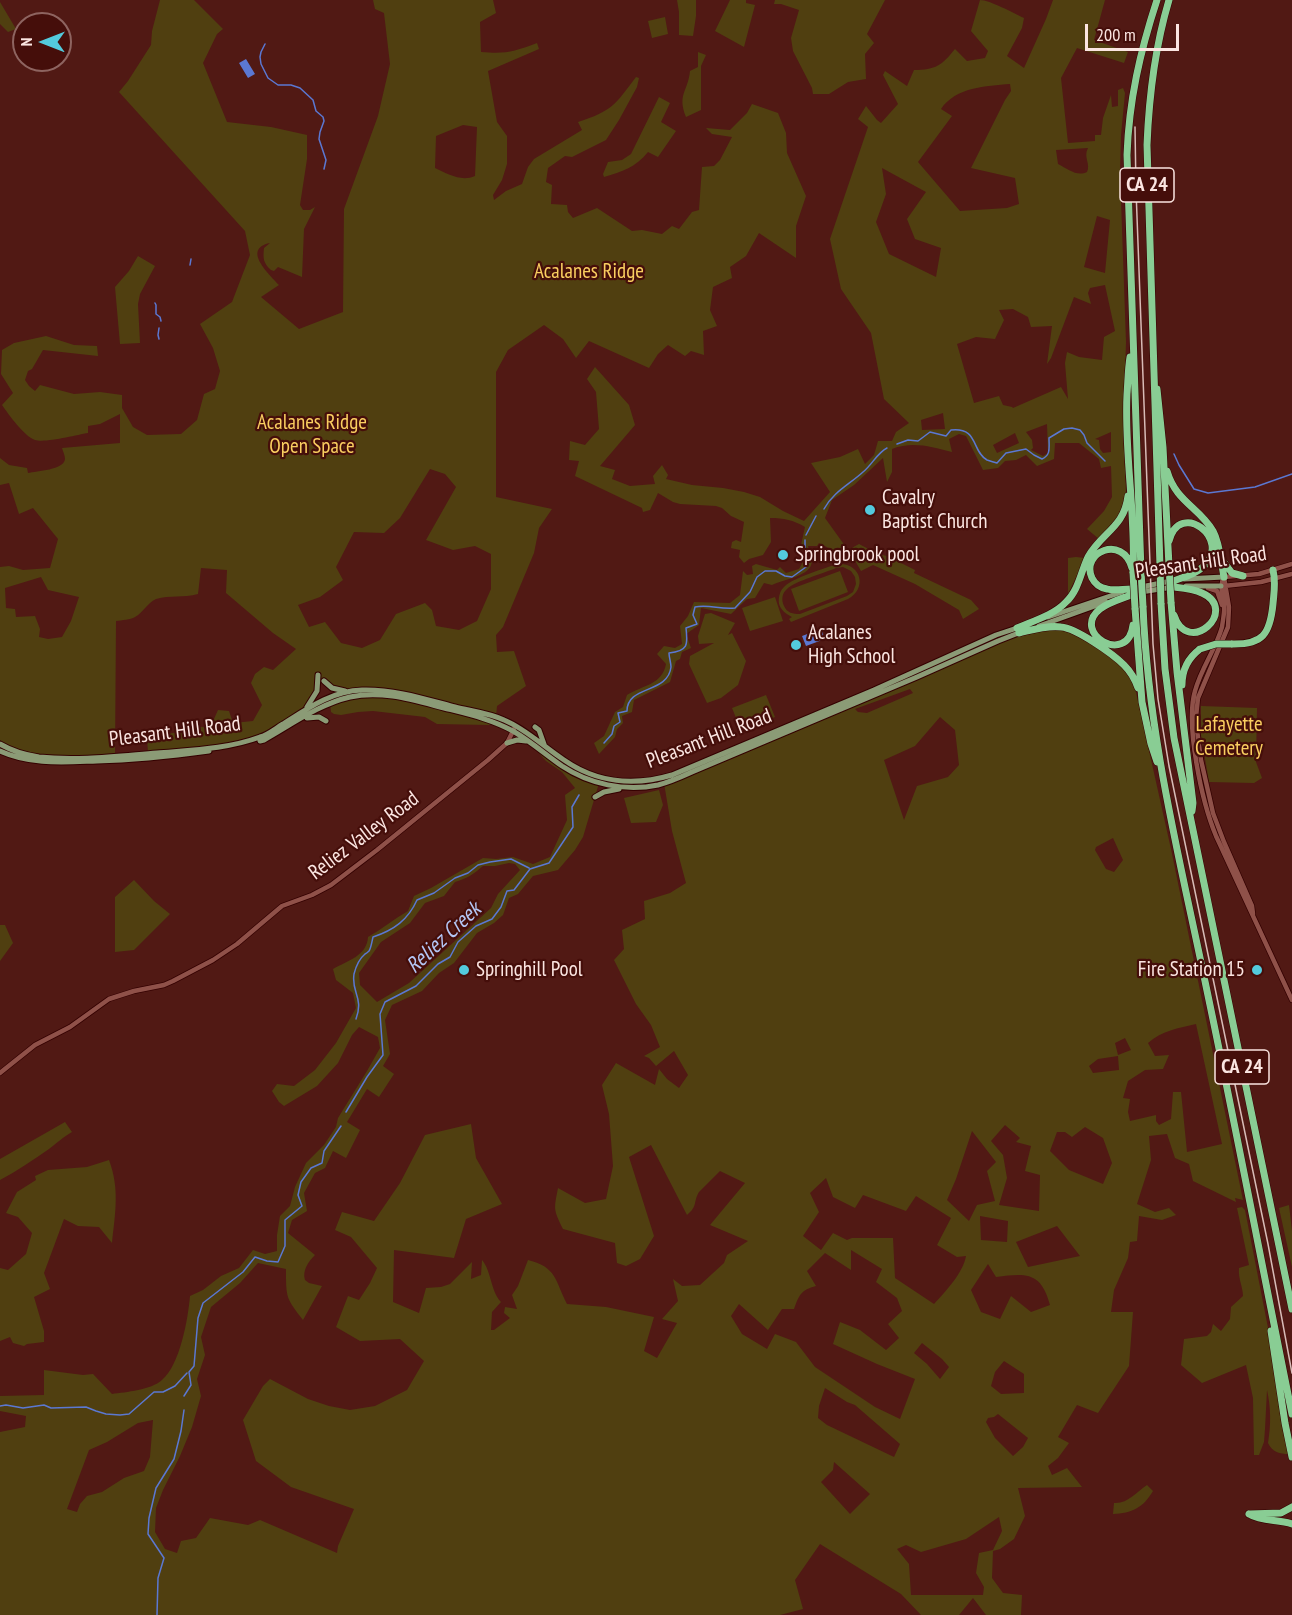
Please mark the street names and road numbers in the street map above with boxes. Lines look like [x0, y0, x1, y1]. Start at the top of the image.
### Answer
road number: CA 24 [1120, 168, 1174, 202]
street label: Pleasant Hill Road [1134, 541, 1268, 585]
street label: Pleasant Hill Road [643, 704, 775, 774]
street label: Pleasant Hill Road [108, 711, 242, 753]
street label: Reliez Valley Road [304, 786, 424, 886]
road number: CA 24 [1215, 1050, 1269, 1084]

